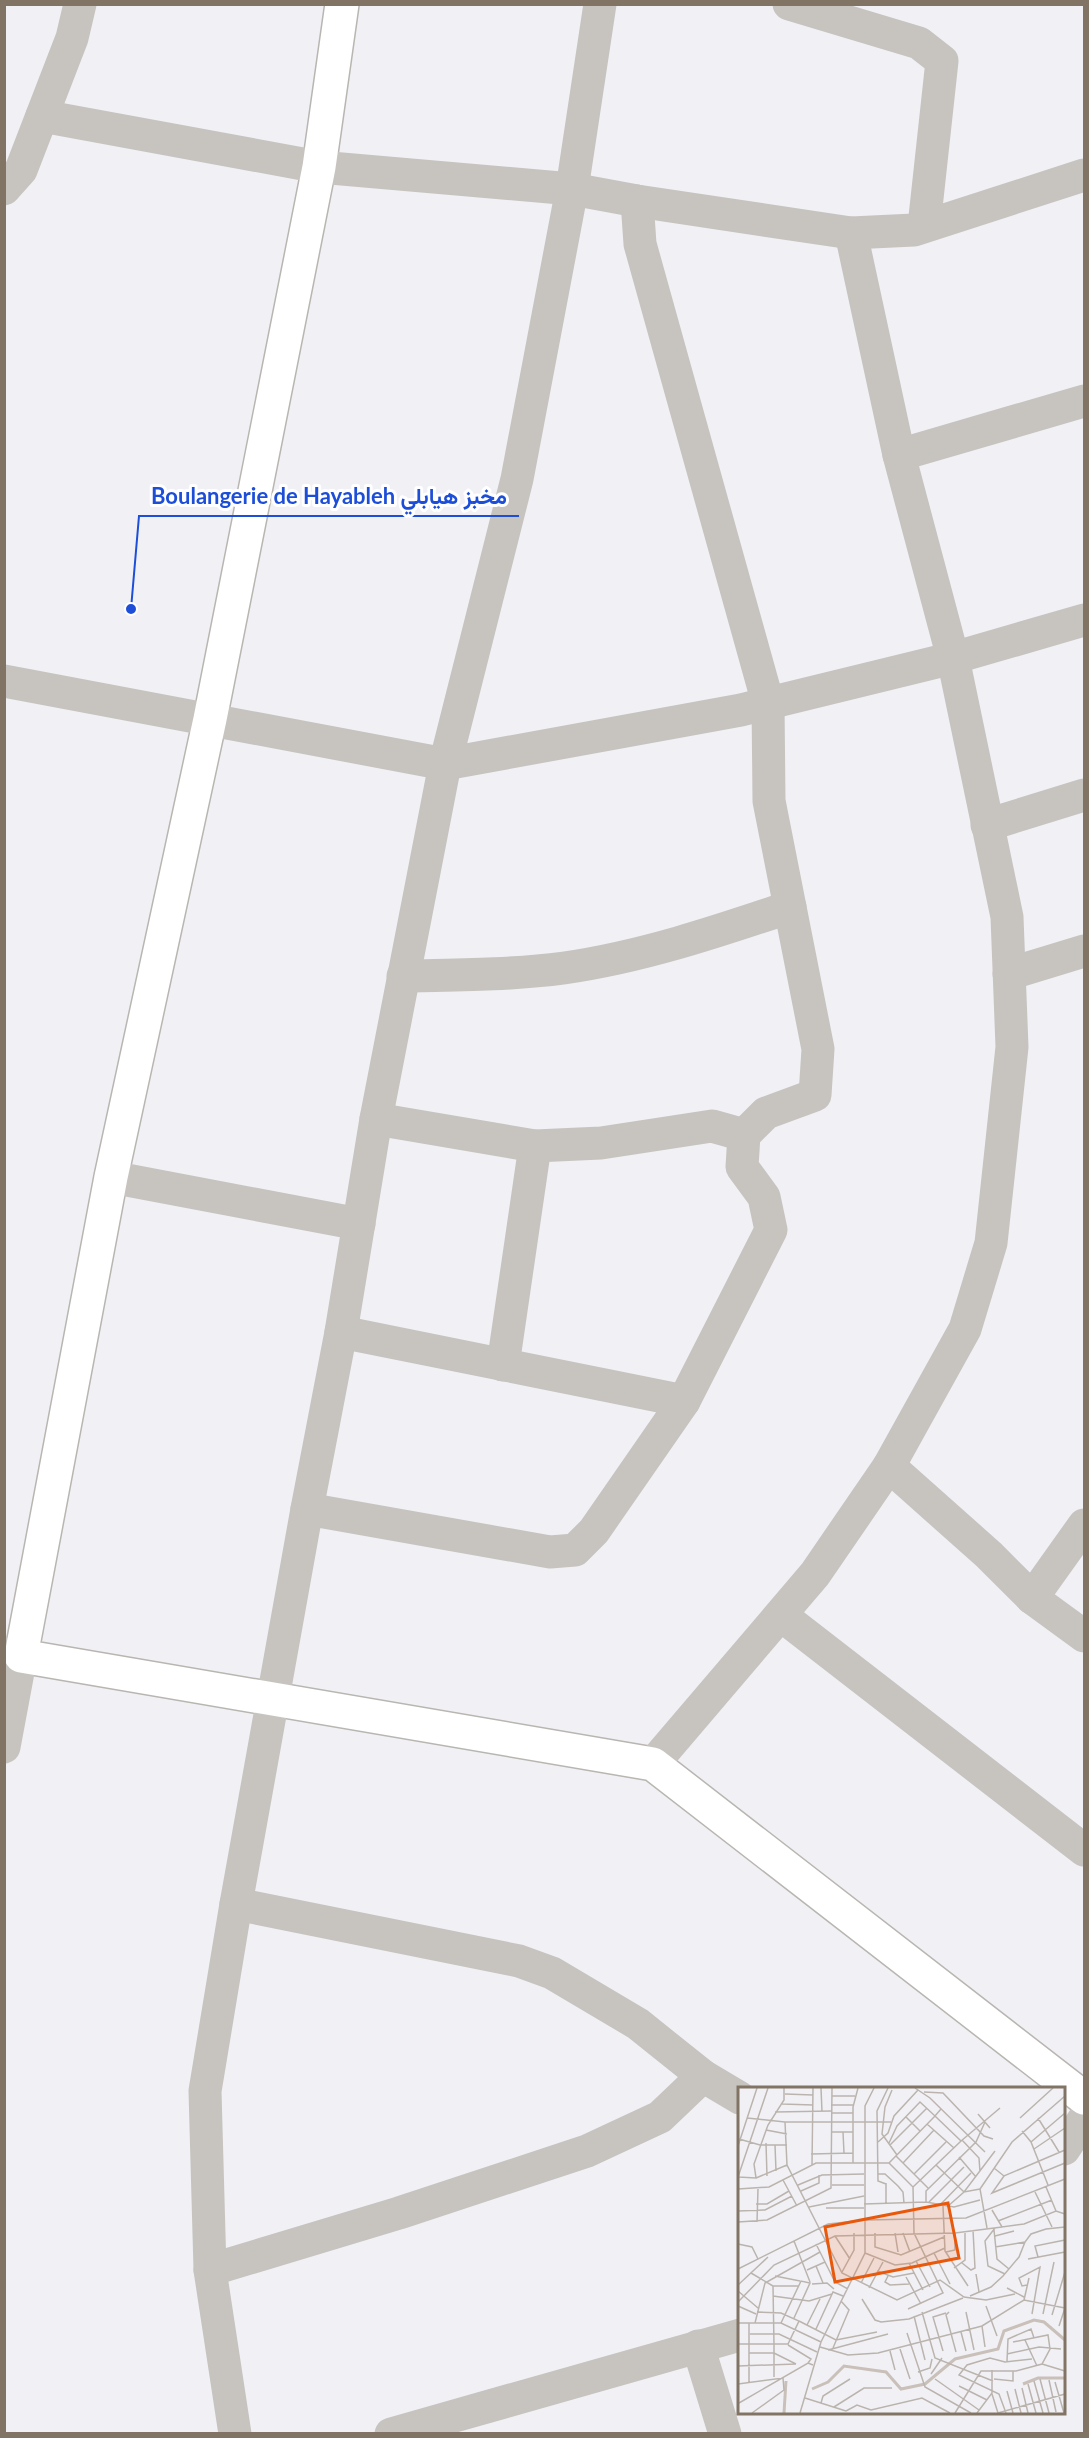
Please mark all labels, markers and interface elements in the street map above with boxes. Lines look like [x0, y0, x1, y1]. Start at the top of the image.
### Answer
callout: Boulangerie de Hayableh مخبز هيابلي [139, 476, 519, 516]
text: Boulangerie de Hayableh مخبز هيابلي [151, 482, 507, 515]
inset map [738, 2087, 1065, 2414]

